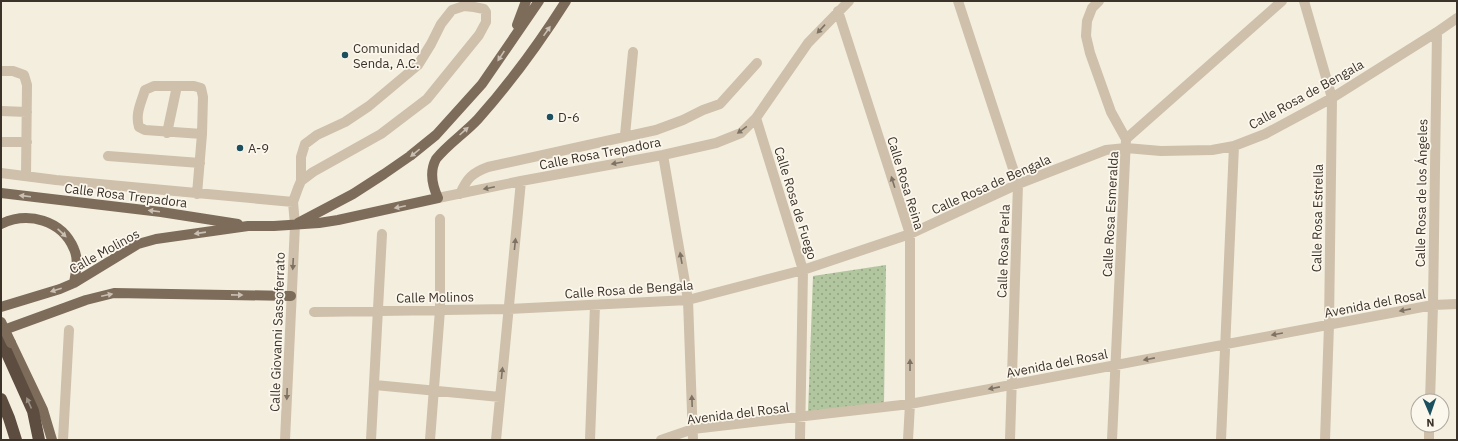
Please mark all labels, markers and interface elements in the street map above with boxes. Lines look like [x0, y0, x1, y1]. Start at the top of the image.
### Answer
one-way arrow [817, 24, 826, 34]
one-way arrow [543, 26, 551, 36]
place label: Comunidad Senda, A.C. [353, 40, 420, 72]
marker: Comunidad Senda, A.C. [340, 50, 350, 60]
one-way arrow [497, 51, 505, 61]
street label: Calle Rosa de Bengala [1246, 56, 1367, 133]
place label: D-6 [558, 109, 580, 126]
marker: D-6 [545, 112, 555, 122]
street label: Calle Rosa de los Ángeles [1412, 119, 1431, 267]
one-way arrow [736, 126, 747, 134]
one-way arrow [459, 127, 470, 136]
street label: Calle Rosa Trepadora [538, 133, 662, 174]
street label: Calle Rosa Reina [883, 134, 928, 232]
place label: A-9 [248, 140, 269, 157]
marker: A-9 [235, 143, 245, 153]
street label: Calle Rosa de Fuego [770, 145, 821, 262]
one-way arrow [409, 148, 420, 157]
street label: Calle Rosa de Bengala [929, 150, 1054, 218]
street label: Calle Rosa Esmeralda [1099, 151, 1122, 277]
one-way arrow [611, 160, 623, 166]
street label: Calle Rosa Estrella [1308, 164, 1327, 272]
one-way arrow [890, 175, 896, 187]
street label: Calle Rosa Trepadora [64, 180, 188, 211]
one-way arrow [483, 185, 495, 191]
one-way arrow [18, 193, 31, 199]
one-way arrow [393, 204, 406, 210]
street label: Calle Rosa Perla [993, 204, 1014, 298]
one-way arrow [148, 208, 160, 215]
street label: Calle Molinos [66, 225, 142, 278]
one-way arrow [57, 229, 67, 238]
one-way arrow [194, 230, 206, 236]
one-way arrow [512, 238, 518, 250]
street label: Calle Giovanni Sassoferrato [266, 252, 289, 412]
one-way arrow [678, 252, 684, 264]
one-way arrow [289, 258, 296, 270]
street label: Calle Rosa de Bengala [564, 277, 694, 302]
street label: Avenida del Rosal [1323, 285, 1428, 322]
one-way arrow [49, 288, 61, 294]
street label: Calle Molinos [396, 288, 474, 307]
one-way arrow [101, 291, 114, 297]
one-way arrow [231, 291, 243, 298]
one-way arrow [1398, 308, 1411, 314]
one-way arrow [1271, 331, 1283, 337]
street label: Avenida del Rosal [1005, 345, 1110, 382]
one-way arrow [1143, 356, 1155, 362]
one-way arrow [907, 358, 913, 371]
one-way arrow [499, 367, 505, 379]
one-way arrow [988, 385, 1000, 391]
one-way arrow [284, 388, 290, 401]
north arrow [1410, 393, 1450, 433]
one-way arrow [689, 394, 695, 407]
one-way arrow [26, 397, 32, 408]
street label: Avenida del Rosal [686, 399, 791, 428]
text: N [1426, 416, 1435, 430]

